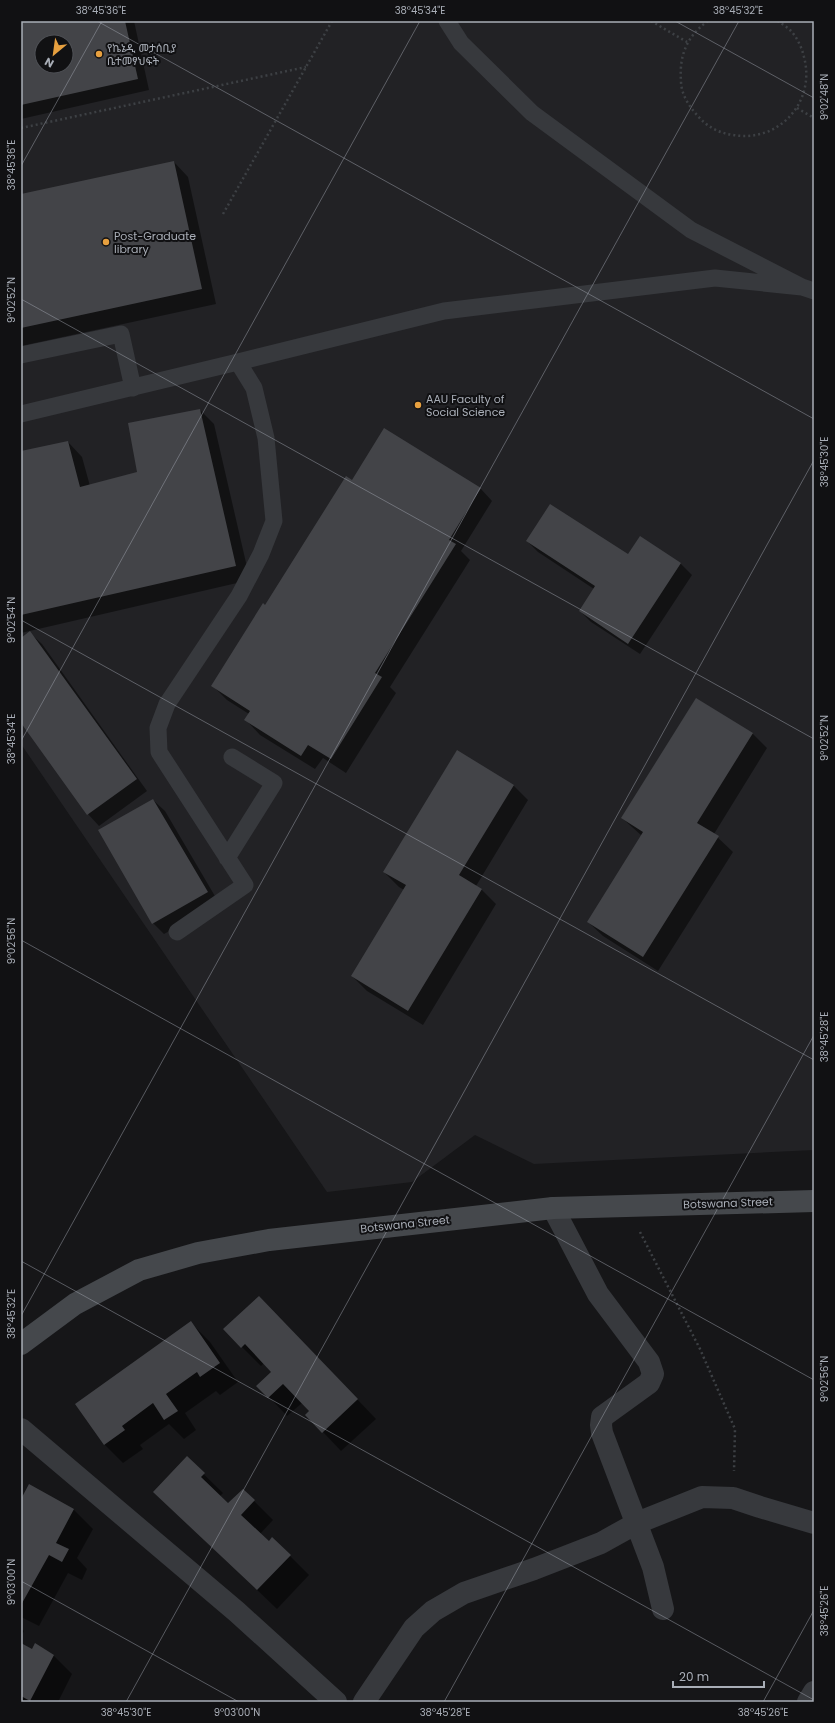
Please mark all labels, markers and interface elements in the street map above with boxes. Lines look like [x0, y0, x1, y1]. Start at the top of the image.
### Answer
text: 38°45'36"E [76, 3, 126, 18]
text: 38°45'34"E [395, 3, 445, 18]
text: 38°45'32"E [713, 3, 763, 18]
north arrow [34, 34, 74, 74]
place label: የኬኔዲ መታሰቢያ ቤተመፃህፍት [107, 40, 176, 69]
marker: የኬኔዲ መታሰቢያ ቤተመፃህፍት [94, 49, 104, 59]
text: N [42, 54, 57, 72]
text: 9°02'48"N [817, 74, 832, 120]
text: 38°45'36"E [4, 140, 19, 190]
place label: Post-Graduate library [114, 228, 196, 257]
marker: Post-Graduate library [101, 237, 111, 247]
text: 9°02'52"N [4, 277, 19, 323]
place label: AAU Faculty of Social Science [426, 391, 505, 420]
marker: AAU Faculty of Social Science [413, 400, 423, 410]
text: 38°45'30"E [817, 437, 832, 487]
text: 9°02'54"N [4, 597, 19, 643]
text: 38°45'34"E [4, 714, 19, 764]
text: 9°02'52"N [817, 715, 832, 761]
text: 9°02'56"N [4, 918, 19, 964]
text: 38°45'28"E [817, 1012, 832, 1062]
street label: Botswana Street [683, 1193, 773, 1213]
street label: Botswana Street [360, 1211, 450, 1237]
text: 38°45'32"E [4, 1289, 19, 1339]
text: 9°02'56"N [817, 1356, 832, 1402]
text: 9°03'00"N [4, 1559, 19, 1605]
text: 38°45'26"E [817, 1586, 832, 1636]
scale bar [673, 1663, 764, 1689]
text: 20 m [679, 1668, 709, 1685]
text: 38°45'30"E [101, 1705, 151, 1720]
text: 9°03'00"N [214, 1705, 260, 1720]
text: 38°45'28"E [420, 1705, 470, 1720]
text: 38°45'26"E [738, 1705, 788, 1720]

